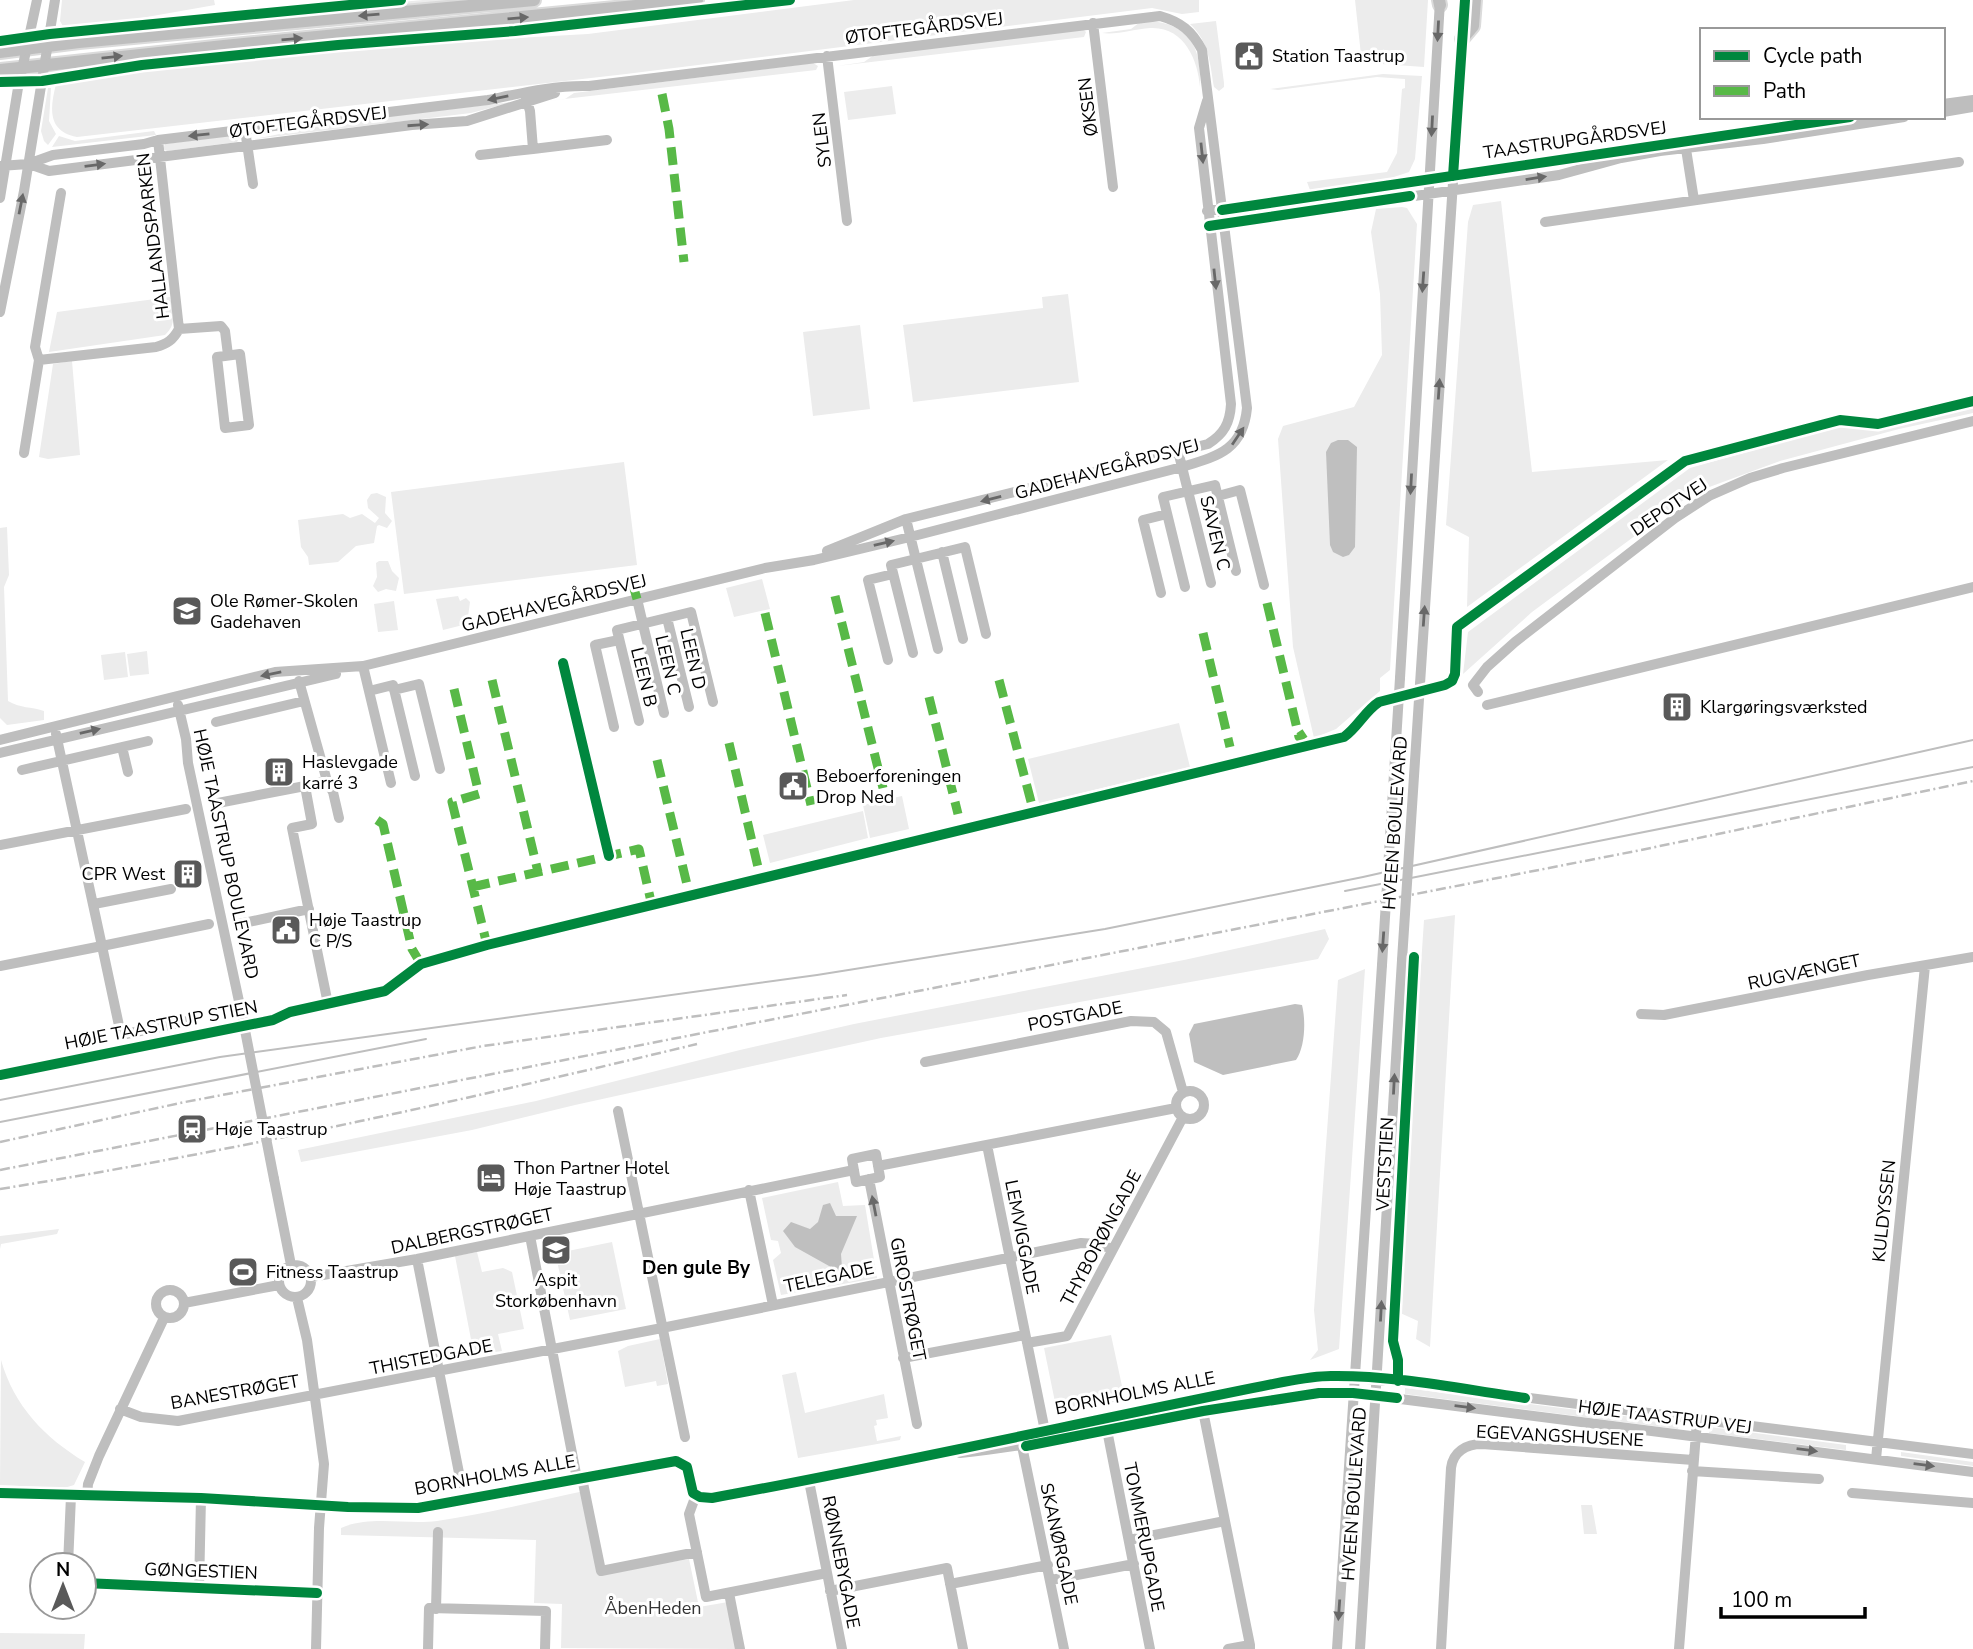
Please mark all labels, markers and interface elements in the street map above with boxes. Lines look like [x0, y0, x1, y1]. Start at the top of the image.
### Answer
street label: ØTOFTEGÅRDSVEJ [843, 6, 1005, 50]
one-way arrow [357, 10, 379, 21]
one-way arrow [507, 12, 529, 23]
one-way arrow [1433, 20, 1444, 42]
legend [1700, 28, 1945, 119]
one-way arrow [281, 34, 303, 45]
public building icon: Station Taastrup [1232, 39, 1266, 73]
text: Cycle path [1763, 42, 1862, 70]
place label: Station Taastrup [1272, 44, 1405, 68]
one-way arrow [102, 51, 124, 62]
street label: ØKSEN [1072, 76, 1104, 138]
text: Path [1763, 77, 1806, 105]
one-way arrow [487, 93, 509, 104]
street label: ØTOFTEGÅRDSVEJ [227, 100, 389, 144]
street label: SYLEN [807, 111, 837, 169]
street label: TAASTRUPGÅRDSVEJ [1482, 115, 1668, 165]
one-way arrow [1427, 116, 1438, 138]
one-way arrow [407, 119, 429, 130]
one-way arrow [188, 130, 210, 141]
one-way arrow [1197, 142, 1208, 164]
street label: HALLANDSPARKEN [131, 152, 175, 320]
one-way arrow [84, 159, 106, 170]
one-way arrow [1526, 173, 1548, 184]
one-way arrow [16, 193, 27, 215]
one-way arrow [1210, 268, 1221, 290]
one-way arrow [1417, 271, 1428, 293]
one-way arrow [1434, 378, 1445, 400]
one-way arrow [1231, 427, 1245, 445]
street label: GADEHAVEGÅRDSVEJ [1012, 433, 1202, 505]
street label: DEPOTVEJ [1626, 472, 1712, 542]
one-way arrow [1405, 474, 1416, 496]
one-way arrow [980, 493, 1002, 504]
street label: SAVEN C [1194, 493, 1236, 573]
one-way arrow [873, 537, 895, 548]
street label: GADEHAVEGÅRDSVEJ [459, 568, 649, 638]
place label: Ole Rømer-Skolen Gadehaven [210, 589, 358, 634]
school or university icon: Ole Rømer-Skolen Gadehaven [170, 594, 204, 628]
one-way arrow [1419, 604, 1430, 626]
street label: LEEN D [674, 626, 712, 692]
street label: LEEN C [649, 633, 687, 697]
street label: LEEN B [625, 645, 663, 709]
one-way arrow [260, 668, 282, 679]
building icon: Klargøringsværksted [1660, 690, 1694, 724]
place label: Klargøringsværksted [1700, 695, 1868, 719]
one-way arrow [79, 726, 101, 737]
street label: HØJE TAASTRUP BOULEVARD [188, 727, 264, 981]
street label: HVEEN BOULEVARD [1377, 735, 1413, 911]
place label: Haslevgade karré 3 [302, 750, 398, 795]
building icon: Haslevgade karré 3 [262, 755, 296, 789]
place label: Beboerforeningen Drop Ned [816, 764, 961, 809]
public building icon: Beboerforeningen Drop Ned [776, 769, 810, 803]
building icon: CPR West [171, 857, 205, 891]
place label: CPR West [82, 862, 166, 886]
place label: Høje Taastrup C P/S [309, 908, 422, 953]
public building icon: Høje Taastrup C P/S [269, 913, 303, 947]
one-way arrow [1377, 931, 1388, 953]
street label: RUGVÆNGET [1745, 948, 1863, 996]
street label: HØJE TAASTRUP STIEN [62, 994, 260, 1056]
street label: POSTGADE [1026, 995, 1124, 1037]
one-way arrow [1389, 1073, 1400, 1095]
station icon: Høje Taastrup [175, 1112, 209, 1146]
street label: VESTSTIEN [1371, 1116, 1399, 1213]
place label: Høje Taastrup [215, 1117, 328, 1141]
place label: Thon Partner Hotel Høje Taastrup [514, 1156, 670, 1201]
street label: KULDYSSEN [1867, 1159, 1901, 1263]
hotel icon: Thon Partner Hotel Høje Taastrup [474, 1161, 508, 1195]
street label: THYBORØNGADE [1055, 1166, 1147, 1310]
street label: LEMVIGGADE [999, 1178, 1045, 1296]
one-way arrow [868, 1195, 879, 1217]
street label: DALBERGSTRØGET [389, 1202, 555, 1260]
school or university icon: Aspit Storkøbenhavn [539, 1233, 573, 1267]
street label: GIROSTRØGET [884, 1235, 932, 1363]
sports icon: Fitness Taastrup [226, 1255, 260, 1289]
district label: Den gule By [642, 1255, 751, 1281]
street label: TELEGADE [782, 1256, 876, 1298]
place label: Fitness Taastrup [266, 1260, 399, 1284]
place label: Aspit Storkøbenhavn [495, 1268, 617, 1313]
one-way arrow [1376, 1300, 1387, 1322]
street label: THISTEDGADE [368, 1333, 494, 1381]
street label: BORNHOLMS ALLE [1053, 1366, 1217, 1420]
street label: BANESTRØGET [169, 1369, 301, 1415]
street label: HØJE TAASTRUP VEJ [1577, 1394, 1753, 1440]
one-way arrow [1454, 1402, 1476, 1413]
street label: HVEEN BOULEVARD [1336, 1406, 1372, 1582]
street label: EGEVANGSHUSENE [1475, 1420, 1645, 1452]
one-way arrow [1796, 1445, 1818, 1456]
street label: BORNHOLMS ALLE [413, 1449, 577, 1501]
street label: TOMMERUPGADE [1118, 1460, 1170, 1614]
one-way arrow [1914, 1460, 1936, 1471]
street label: SKANØRGADE [1034, 1481, 1084, 1607]
street label: RØNNEBYGADE [816, 1494, 866, 1630]
north arrow [28, 1551, 98, 1621]
text: N [56, 1557, 70, 1583]
street label: GØNGESTIEN [144, 1557, 258, 1585]
scale bar [1721, 1576, 1864, 1620]
text: 100 m [1731, 1586, 1792, 1614]
park label: ÅbenHeden [605, 1596, 701, 1620]
one-way arrow [1334, 1600, 1345, 1622]

